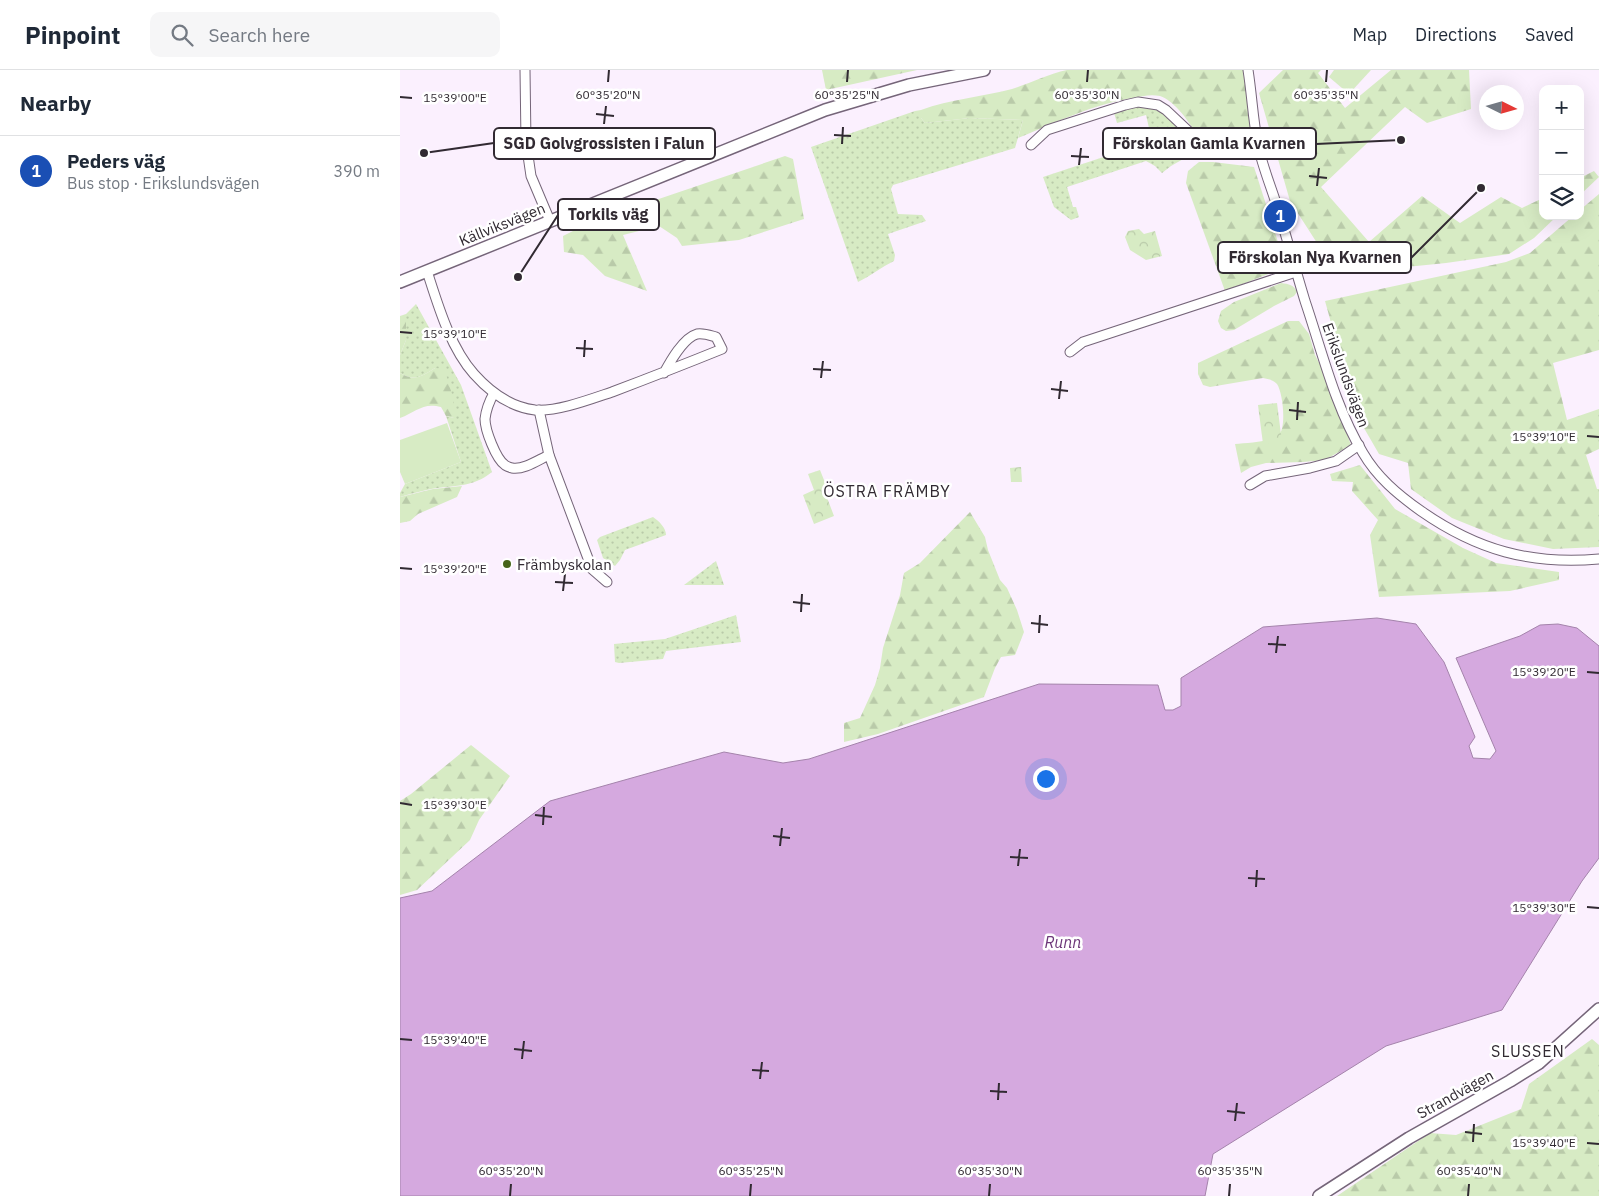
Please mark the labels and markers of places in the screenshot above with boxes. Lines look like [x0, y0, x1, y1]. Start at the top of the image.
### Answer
callout: SGD Golvgrossisten i Falun [494, 128, 715, 159]
callout: Förskolan Gamla Kvarnen [1103, 128, 1316, 159]
pin: 1 [1264, 197, 1296, 235]
callout: Torkils väg [558, 199, 659, 230]
callout: Förskolan Nya Kvarnen [1218, 242, 1411, 273]
place label: Främbyskolan [517, 555, 612, 574]
marker: Främbyskolan [501, 558, 513, 570]

